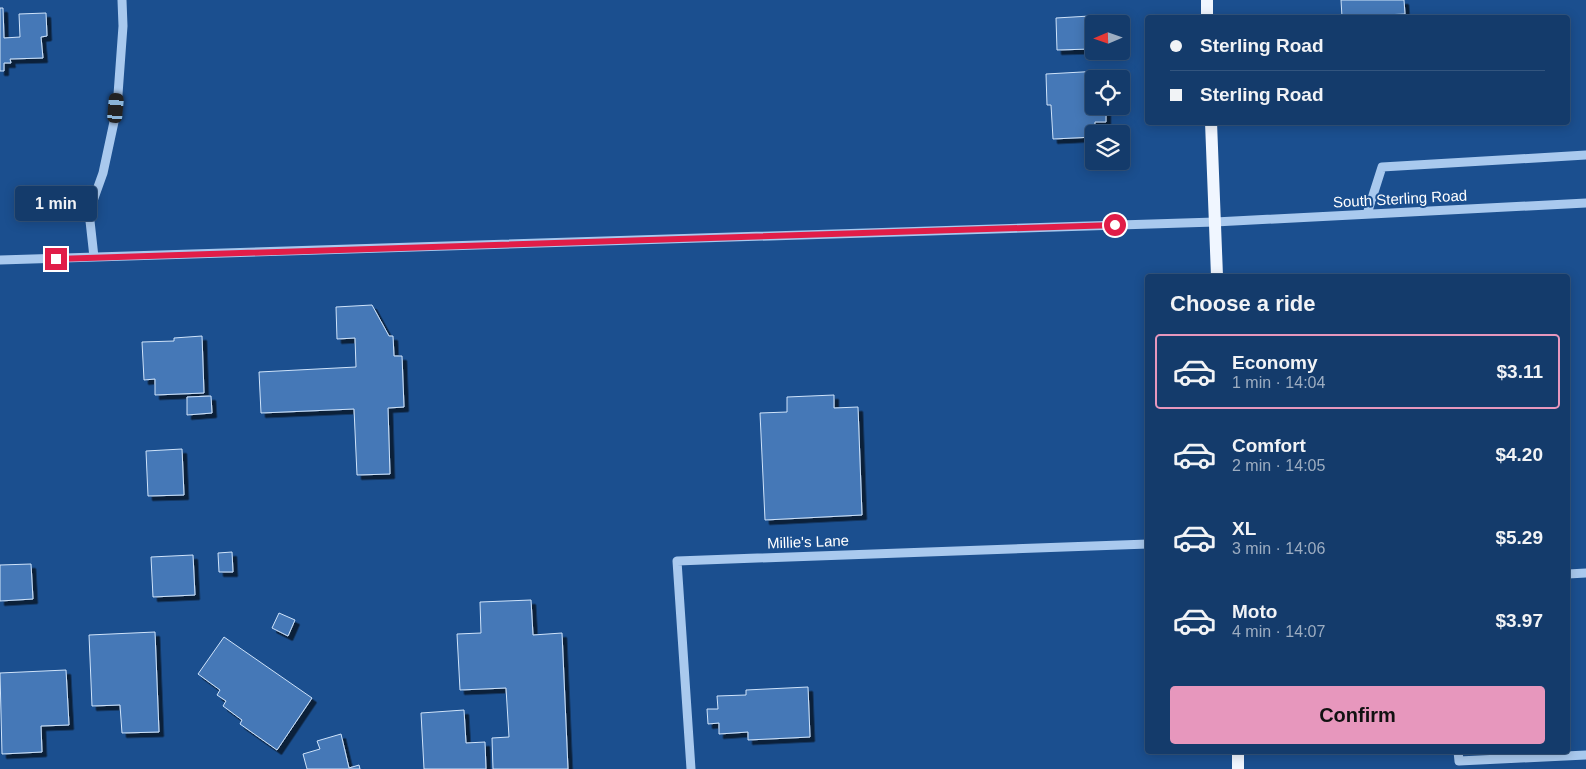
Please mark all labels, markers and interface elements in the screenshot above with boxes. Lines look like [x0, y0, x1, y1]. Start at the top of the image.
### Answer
north arrow [1085, 15, 1130, 60]
map controls [1085, 15, 1130, 170]
text: Sterling Road [1200, 35, 1324, 56]
button: locate [1085, 70, 1130, 115]
text: Sterling Road [1200, 84, 1324, 105]
car [107, 92, 124, 124]
button: layers [1085, 125, 1130, 170]
callout: 1 min [15, 186, 97, 222]
street label: South Sterling Road [1332, 186, 1467, 211]
text: 1 min [35, 195, 77, 212]
route start [1104, 214, 1126, 236]
route end [45, 248, 67, 270]
text: Choose a ride [1170, 291, 1315, 316]
icon: car [1172, 349, 1217, 394]
text: Economy [1232, 352, 1318, 373]
text: $3.11 [1497, 361, 1543, 382]
text: 1 min · 14:04 [1232, 374, 1325, 391]
icon: car [1172, 432, 1217, 477]
text: Comfort [1232, 435, 1306, 456]
text: $4.20 [1495, 444, 1543, 465]
text: 2 min · 14:05 [1232, 457, 1325, 474]
icon: car [1172, 515, 1217, 560]
text: XL [1232, 518, 1256, 539]
text: $5.29 [1495, 527, 1543, 548]
street label: Millie's Lane [767, 532, 849, 551]
text: 3 min · 14:06 [1232, 540, 1325, 557]
icon: car [1172, 598, 1217, 643]
text: Moto [1232, 601, 1277, 622]
text: $3.97 [1495, 610, 1543, 631]
text: 4 min · 14:07 [1232, 623, 1325, 640]
button: Confirm [1170, 686, 1545, 744]

